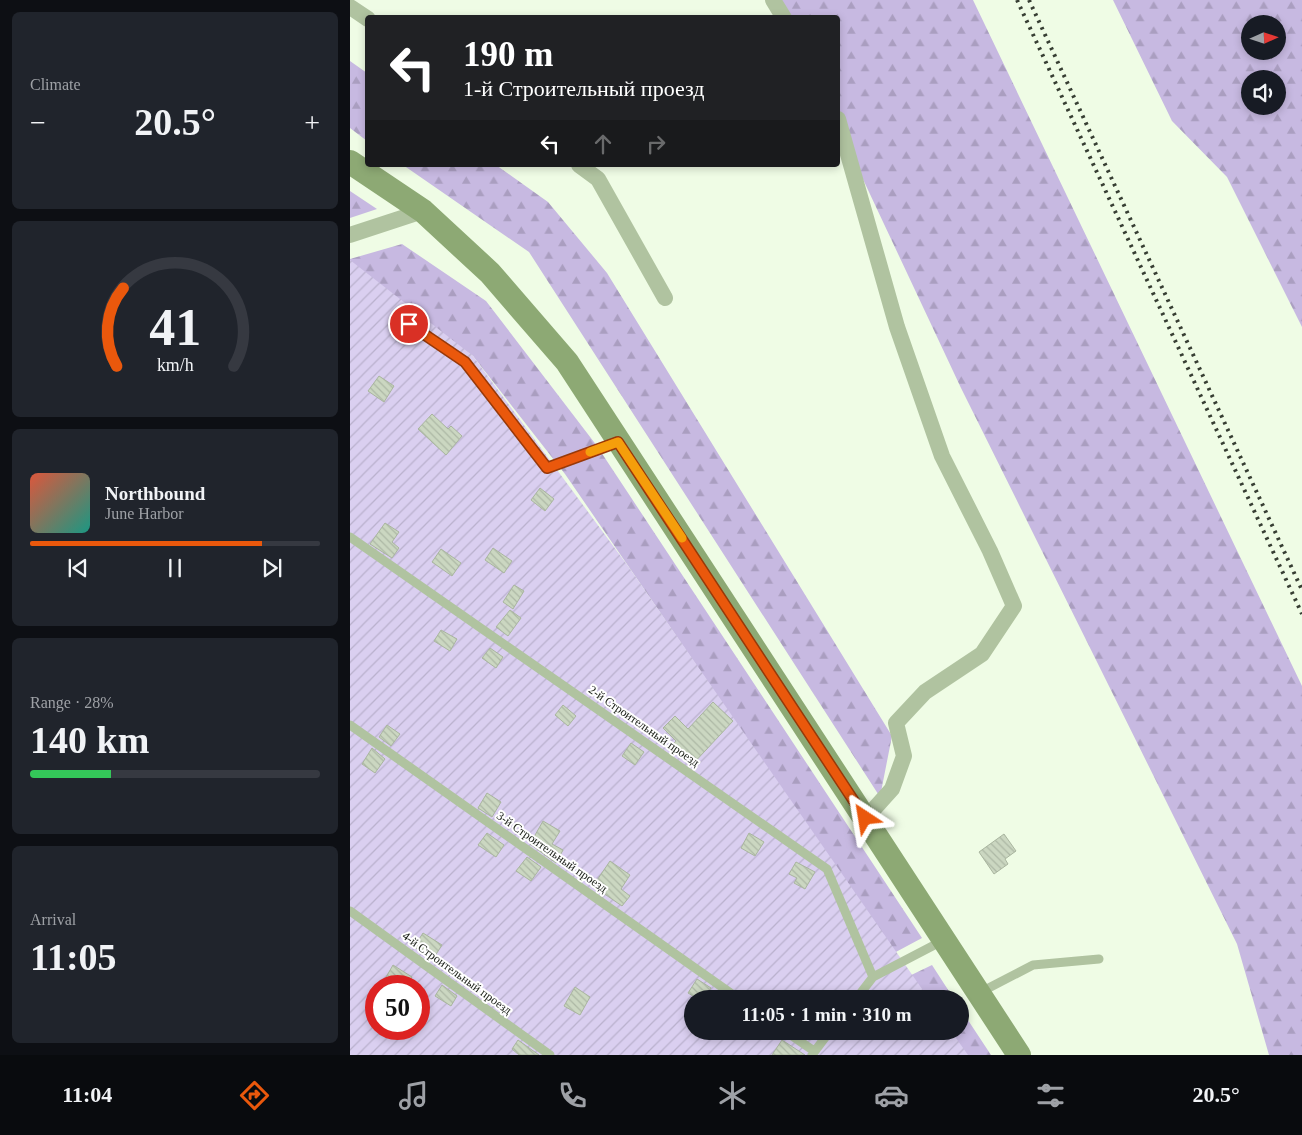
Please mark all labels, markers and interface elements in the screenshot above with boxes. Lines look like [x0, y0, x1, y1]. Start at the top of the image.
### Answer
north arrow [1241, 15, 1286, 60]
map controls [1241, 15, 1286, 115]
icon: left [380, 35, 445, 100]
text: 190 m [463, 35, 553, 74]
button: sound [1241, 70, 1286, 115]
text: Climate [30, 76, 81, 93]
text: 1-й Строительный проезд [463, 76, 704, 101]
text: 20.5° [134, 101, 216, 143]
text: − [30, 107, 46, 138]
text: + [304, 107, 320, 138]
icon: left [536, 130, 564, 158]
icon: ahead [589, 130, 617, 158]
icon: right [642, 130, 670, 158]
text: 41 [149, 299, 201, 356]
pin [388, 303, 430, 345]
icon: arrive [395, 310, 423, 338]
text: km/h [157, 355, 193, 375]
text: Northbound [105, 483, 205, 504]
text: June Harbor [105, 505, 184, 522]
icon: previous [64, 554, 92, 582]
icon: pause [161, 554, 189, 582]
icon: next [258, 554, 286, 582]
street label: 2-й Строительный проезд [586, 682, 702, 770]
text: Range · 28% [30, 694, 114, 711]
text: 140 km [30, 719, 149, 761]
position arrow [838, 791, 890, 843]
street label: 3-й Строительный проезд [494, 808, 610, 896]
text: Arrival [30, 911, 76, 928]
street label: 4-й Строительный проезд [400, 929, 514, 1017]
text: 11:05 [30, 936, 117, 978]
speed limit sign: 50 [365, 975, 430, 1040]
text: 11:05 · 1 min · 310 m [742, 1004, 911, 1025]
icon: directions [237, 1078, 272, 1113]
icon: music [396, 1078, 431, 1113]
icon: phone [555, 1078, 590, 1113]
icon: climate [715, 1078, 750, 1113]
icon: car [874, 1078, 909, 1113]
icon: filters [1033, 1078, 1068, 1113]
text: 11:04 [62, 1082, 112, 1107]
text: 20.5° [1192, 1082, 1240, 1107]

